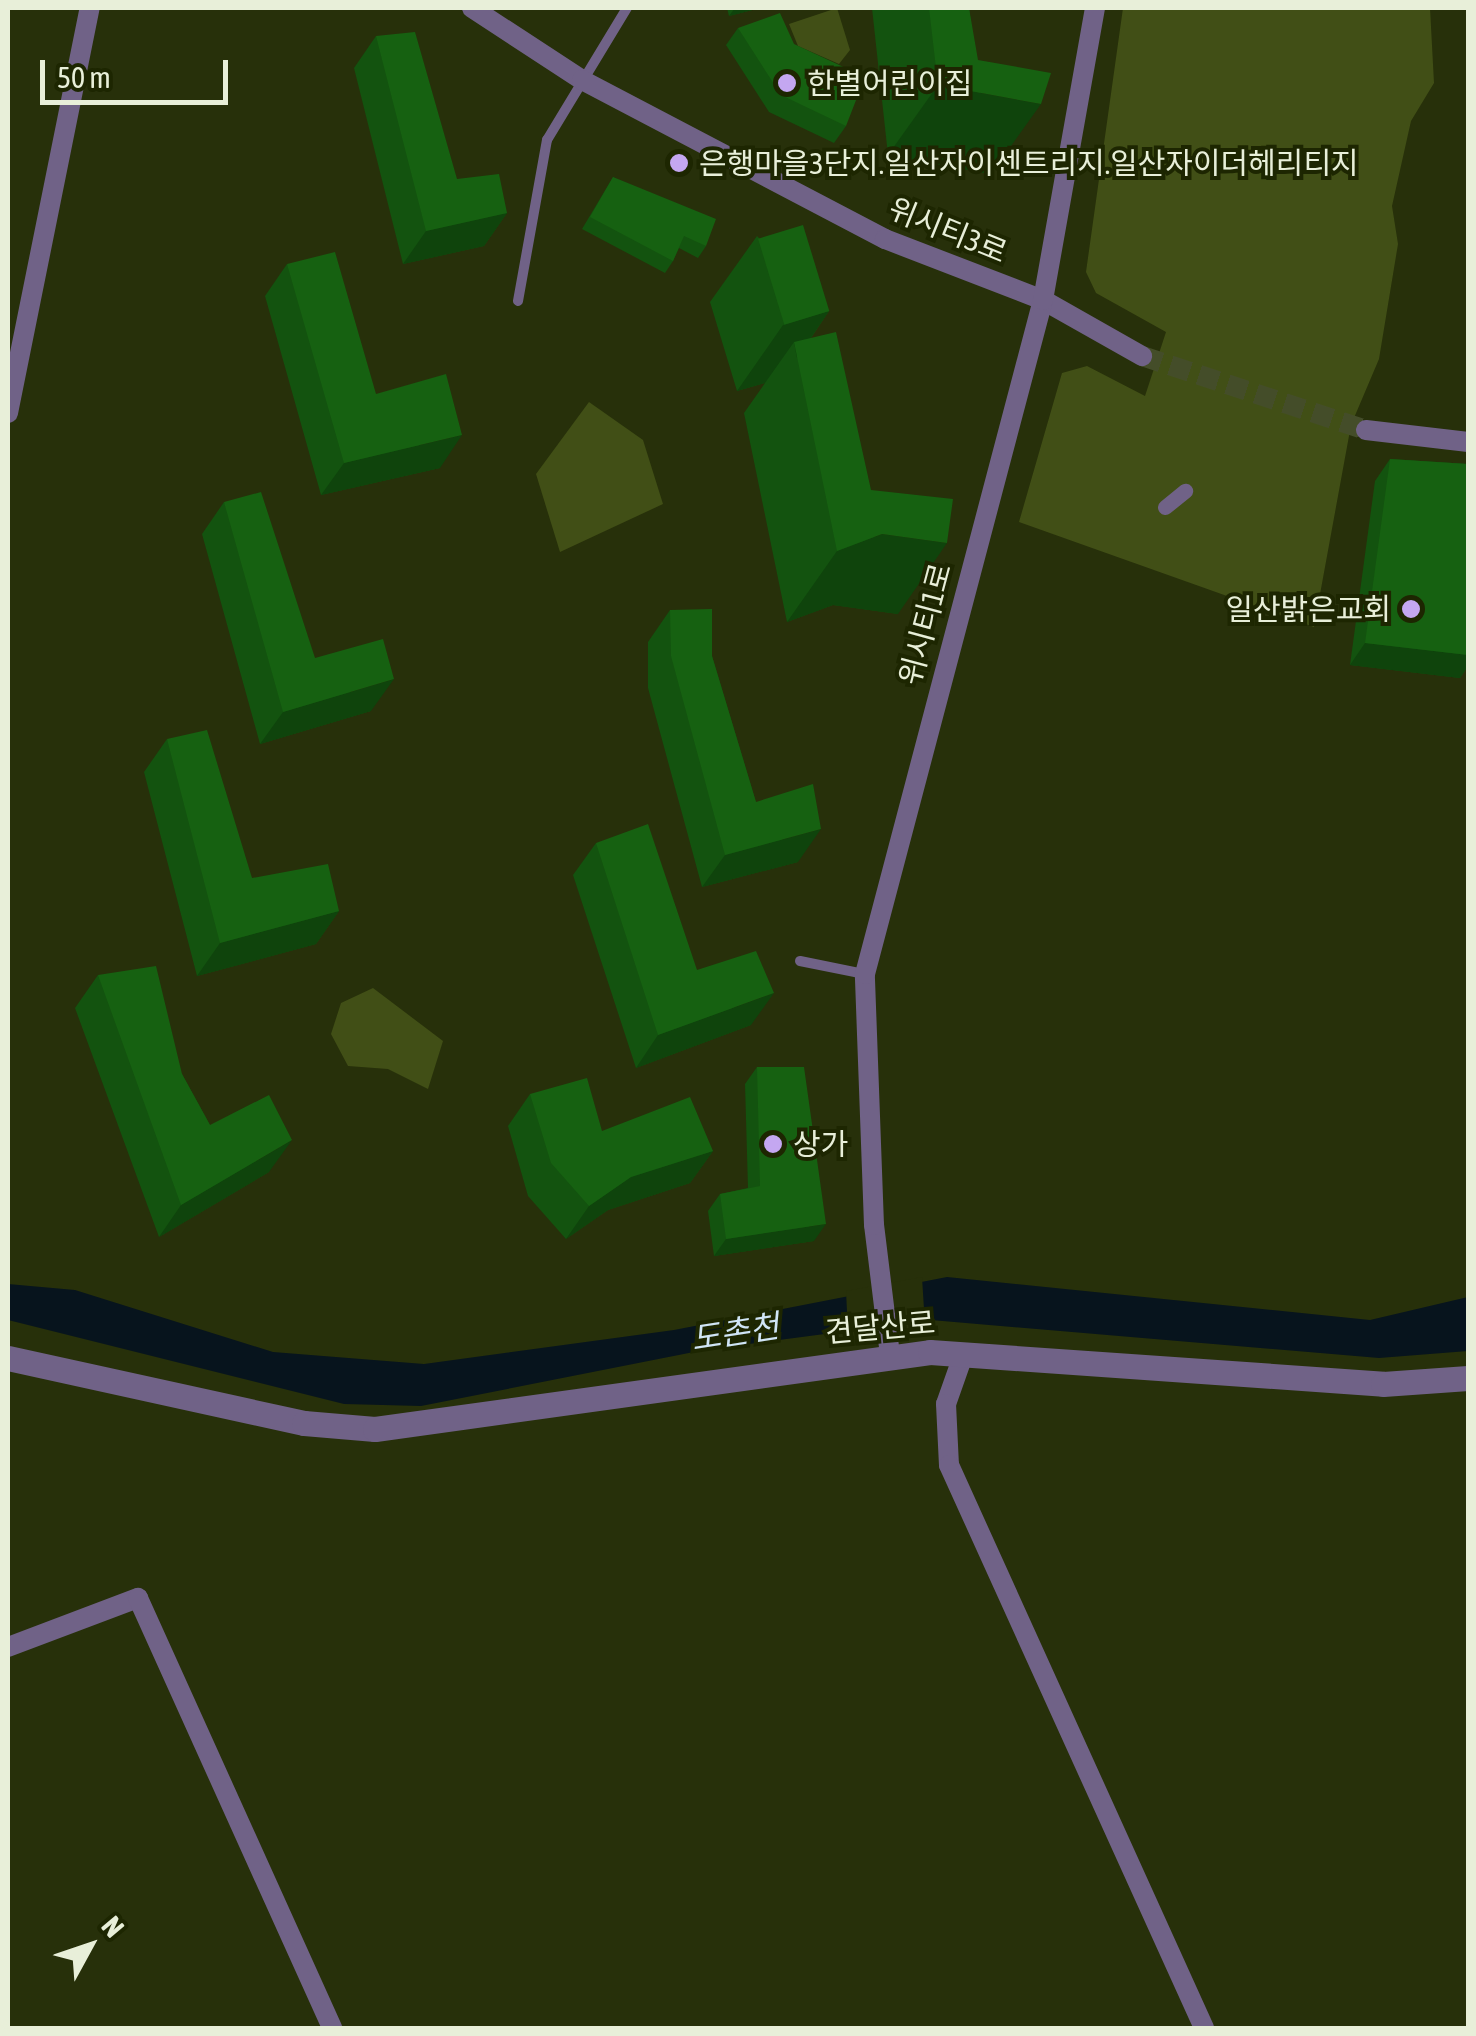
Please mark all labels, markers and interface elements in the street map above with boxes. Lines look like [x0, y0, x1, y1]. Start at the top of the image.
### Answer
scale bar [45, 40, 232, 102]
text: 50 m [57, 60, 111, 94]
place label: 한별어린이집 [807, 65, 973, 101]
marker: 한별어린이집 [776, 72, 798, 94]
place label: 은행마을3단지.일산자이센트리지.일산자이더헤리티지 [699, 145, 1359, 181]
marker: 은행마을3단지.일산자이센트리지.일산자이더헤리티지 [668, 152, 690, 174]
street label: 위시티3로 [884, 190, 1012, 270]
street label: 위시티1로 [892, 559, 958, 689]
place label: 일산밝은교회 [1225, 591, 1391, 627]
marker: 일산밝은교회 [1400, 598, 1422, 620]
place label: 상가 [793, 1126, 848, 1162]
marker: 상가 [762, 1133, 784, 1155]
street label: 견달산로 [823, 1304, 937, 1350]
water label: 도촌천 [688, 1307, 782, 1359]
north arrow [40, 1896, 140, 1996]
text: N [95, 1910, 131, 1943]

